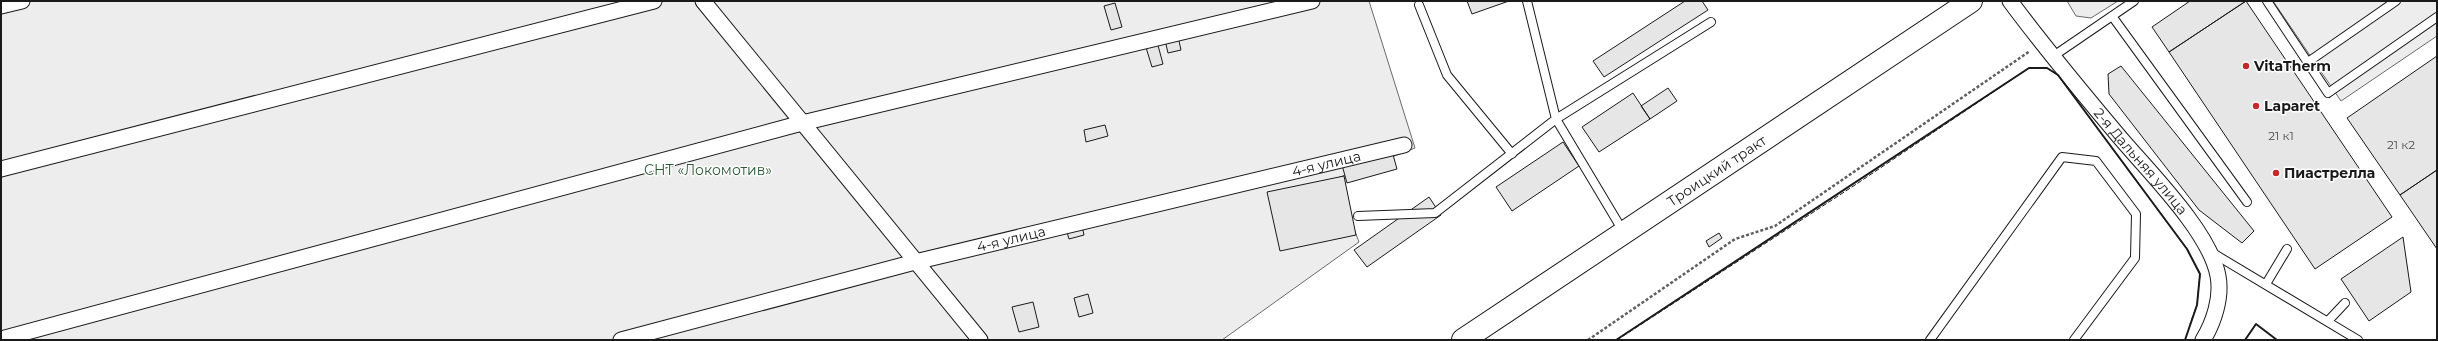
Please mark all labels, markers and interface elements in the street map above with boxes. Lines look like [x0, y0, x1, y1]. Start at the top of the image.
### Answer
place label: VitaTherm [2253, 57, 2331, 75]
marker: VitaTherm [2241, 61, 2251, 71]
place label: Laparet [2264, 97, 2320, 115]
marker: Laparet [2251, 101, 2261, 111]
street label: 2-я Дальняя улица [2090, 104, 2192, 218]
house number: 21 к1 [2268, 128, 2294, 143]
street label: Троицкий тракт [1664, 131, 1770, 210]
house number: 21 к2 [2387, 137, 2415, 152]
street label: 4-я улица [1290, 147, 1363, 181]
park label: СНТ «Локомотив» [644, 161, 772, 179]
place label: Пиастрелла [2284, 164, 2375, 182]
marker: Пиастрелла [2271, 168, 2281, 178]
street label: 4-я улица [975, 222, 1047, 256]

